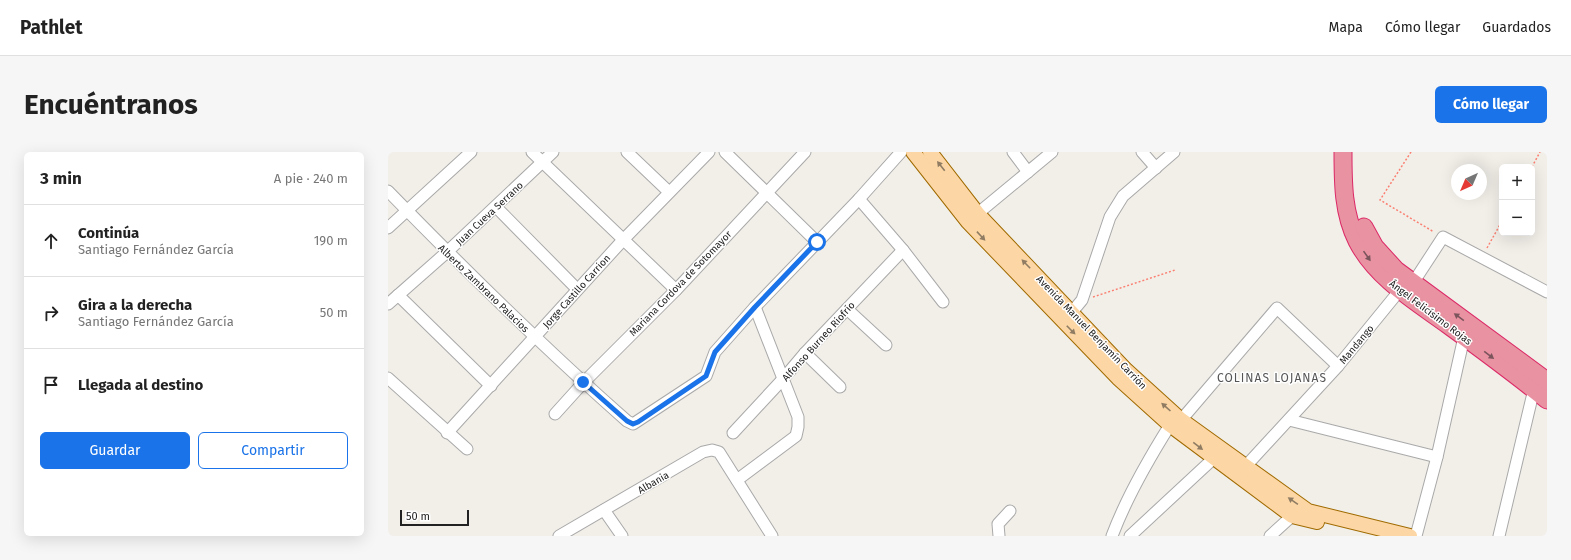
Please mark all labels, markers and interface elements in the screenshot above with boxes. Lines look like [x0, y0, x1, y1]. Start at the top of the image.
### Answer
text: Pathlet [20, 16, 83, 39]
text: Mapa [1329, 19, 1363, 36]
text: Cómo llegar [1385, 19, 1460, 36]
text: Guardados [1482, 19, 1551, 36]
button: Cómo llegar [1435, 86, 1547, 123]
text: Encuéntranos [24, 88, 198, 121]
one-way arrow [937, 161, 945, 172]
north arrow [1451, 164, 1487, 200]
map controls [1499, 164, 1535, 236]
button: + [1499, 164, 1535, 200]
text: 3 min [40, 168, 82, 189]
text: A pie · 240 m [274, 171, 348, 186]
street label: Juan Cueva Serrano [454, 179, 526, 248]
button: − [1499, 200, 1535, 236]
text: Continúa [78, 224, 139, 242]
street label: Mariana Cordova de Sotomayor [627, 228, 734, 339]
icon: ahead [40, 230, 62, 252]
one-way arrow [977, 231, 986, 242]
text: 190 m [314, 233, 348, 248]
route start [808, 233, 826, 251]
text: Santiago Fernández García [78, 242, 234, 257]
street label: Alberto Zambrano Palacios [436, 242, 531, 335]
one-way arrow [1363, 251, 1371, 261]
street label: Jorge Castillo Carrion [540, 252, 613, 331]
one-way arrow [1022, 260, 1031, 269]
street label: Avenida Manuel Benjamín Carrión [1034, 273, 1150, 392]
street label: Ángel Felicísimo Rojas [1387, 276, 1475, 348]
text: Gira a la derecha [78, 296, 192, 314]
street label: Alfonso Burneo Riofrío [779, 299, 858, 384]
icon: right [40, 302, 62, 324]
text: 50 m [320, 305, 348, 320]
one-way arrow [1454, 313, 1465, 321]
text: Santiago Fernández García [78, 314, 234, 329]
street label: Mandango [1337, 323, 1377, 367]
one-way arrow [1067, 325, 1076, 335]
one-way arrow [1484, 351, 1494, 359]
district label: COLINAS LOJANAS [1217, 371, 1327, 385]
route end [574, 373, 592, 391]
icon: arrive [40, 374, 62, 396]
text: Llegada al destino [78, 376, 203, 394]
one-way arrow [1162, 403, 1171, 412]
button: Guardar [40, 432, 190, 469]
button: Compartir [198, 432, 348, 469]
one-way arrow [1193, 442, 1204, 451]
street label: Albania [636, 469, 671, 497]
one-way arrow [1288, 497, 1298, 505]
scale bar [400, 508, 469, 527]
text: 50 m [406, 510, 430, 523]

